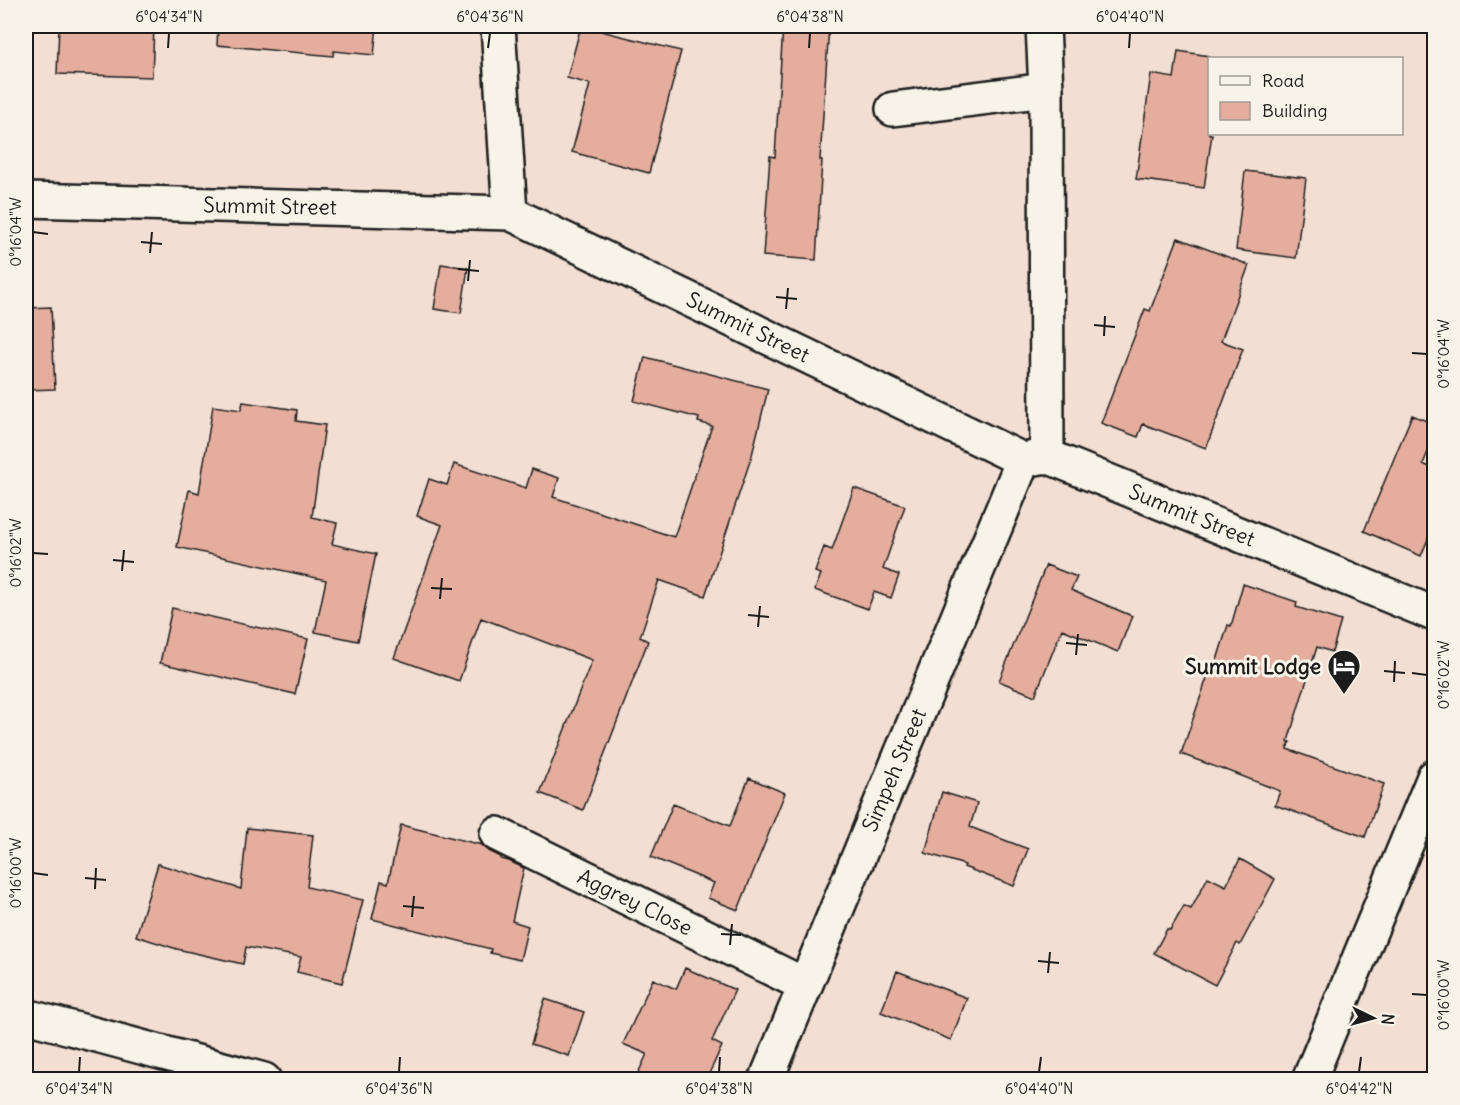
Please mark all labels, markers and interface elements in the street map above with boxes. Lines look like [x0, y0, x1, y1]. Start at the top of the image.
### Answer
text: 6°04'34"N [135, 7, 203, 26]
text: 6°04'36"N [456, 7, 524, 26]
text: 6°04'38"N [776, 7, 844, 26]
text: 6°04'40"N [1096, 7, 1164, 26]
legend [1208, 57, 1403, 135]
text: Road [1262, 69, 1305, 92]
text: Building [1262, 99, 1327, 122]
street label: Summit Street [203, 191, 337, 221]
text: 0°16'04"W [6, 197, 25, 267]
street label: Summit Street [682, 286, 814, 368]
text: 0°16'04"W [1434, 319, 1453, 389]
street label: Summit Street [1125, 477, 1259, 553]
text: 0°16'02"W [6, 518, 25, 588]
text: 0°16'02"W [1434, 640, 1453, 710]
hotel icon: Summit Lodge [1326, 648, 1362, 695]
place label: Summit Lodge [1185, 653, 1321, 680]
street label: Simpeh Street [856, 704, 932, 836]
text: 0°16'00"W [6, 837, 25, 908]
street label: Aggrey Close [573, 863, 697, 941]
text: 0°16'00"W [1434, 959, 1453, 1030]
north arrow [1343, 988, 1403, 1048]
text: N [1377, 1013, 1398, 1026]
text: 6°04'34"N [45, 1079, 113, 1098]
text: 6°04'36"N [365, 1079, 433, 1098]
text: 6°04'38"N [685, 1079, 753, 1098]
text: 6°04'40"N [1005, 1079, 1073, 1098]
text: 6°04'42"N [1325, 1079, 1393, 1098]

